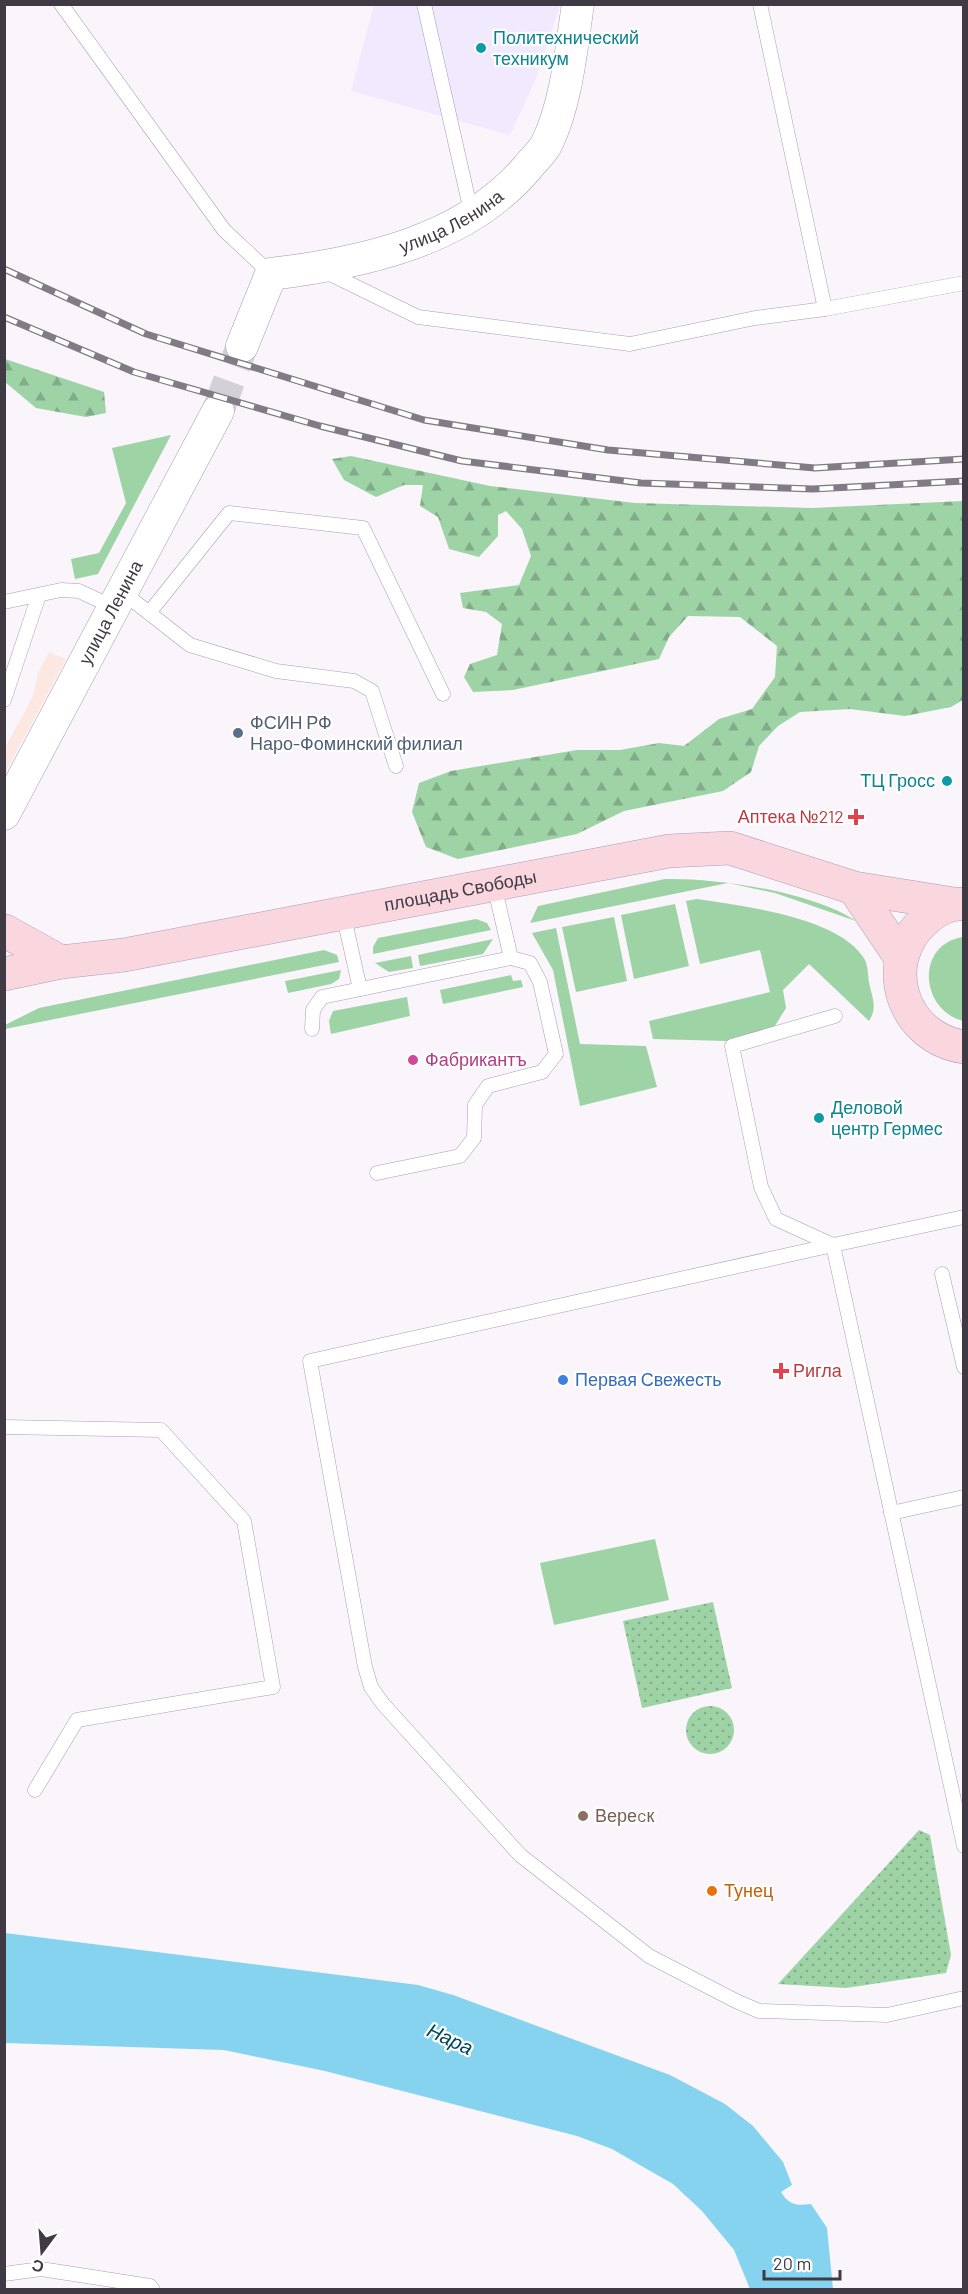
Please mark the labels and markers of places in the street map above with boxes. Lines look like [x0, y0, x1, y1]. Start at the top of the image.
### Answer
place label: Политехнический техникум [493, 26, 639, 69]
marker: Политехнический техникум [474, 41, 488, 55]
place label: ФСИН РФ Наро-Фоминский филиал [250, 711, 463, 754]
marker: ФСИН РФ Наро-Фоминский филиал [231, 726, 245, 740]
place label: ТЦ Гросс [860, 769, 935, 791]
marker: ТЦ Гросс [940, 774, 954, 788]
place label: Аптека №212 [738, 805, 844, 827]
marker: Аптека №212 [849, 810, 863, 824]
place label: Фабрикантъ [425, 1048, 527, 1070]
marker: Фабрикантъ [406, 1053, 420, 1067]
place label: Деловой центр Гермес [831, 1096, 943, 1139]
marker: Деловой центр Гермес [812, 1111, 826, 1125]
place label: Ригла [793, 1359, 843, 1381]
marker: Ригла [774, 1364, 788, 1378]
place label: Первая Свежесть [575, 1368, 722, 1390]
marker: Первая Свежесть [556, 1373, 570, 1387]
place label: Вереcк [595, 1804, 654, 1826]
marker: Вереcк [576, 1809, 590, 1823]
place label: Тунец [724, 1879, 773, 1901]
marker: Тунец [705, 1884, 719, 1898]

